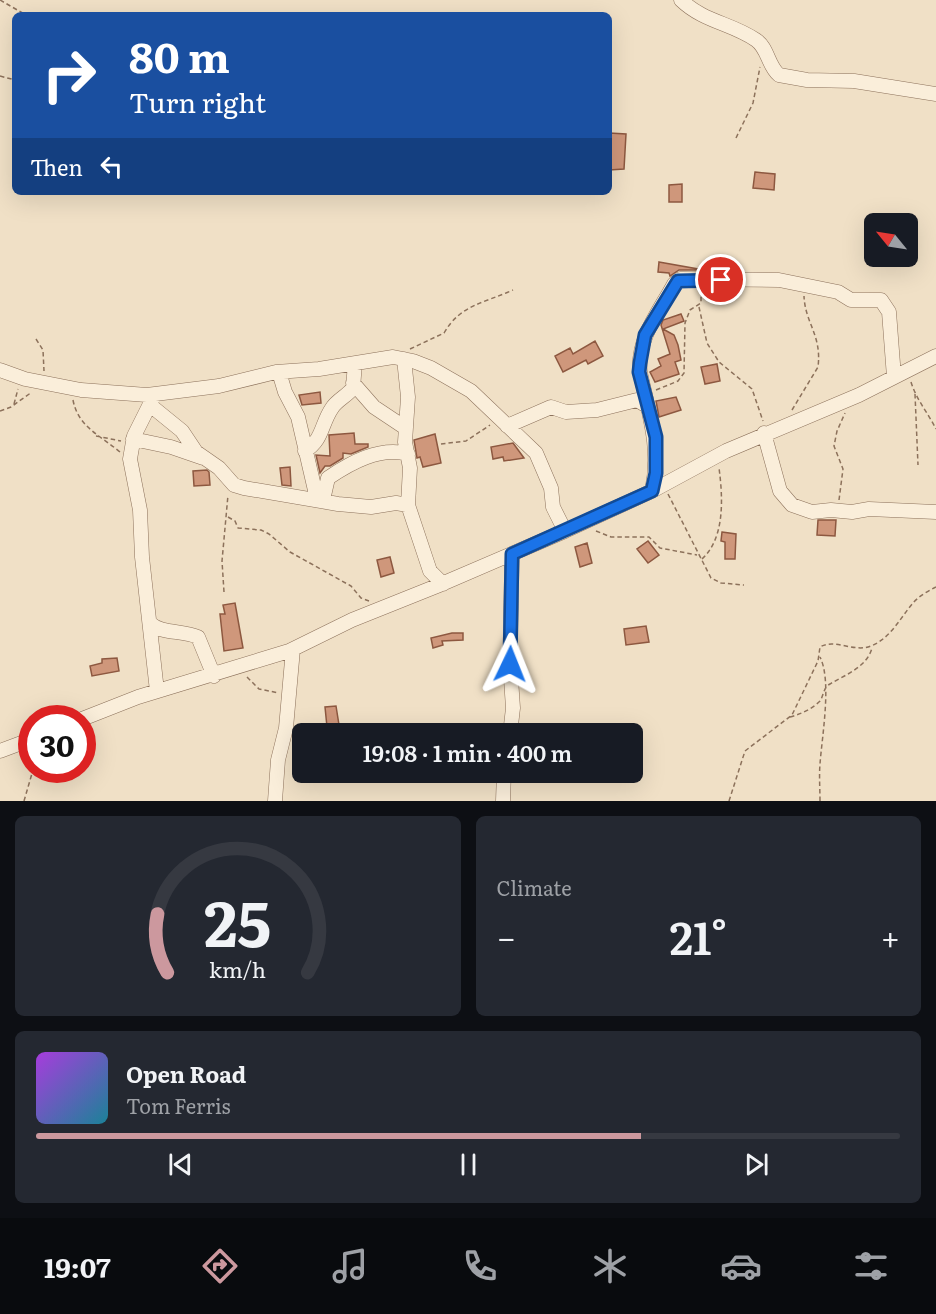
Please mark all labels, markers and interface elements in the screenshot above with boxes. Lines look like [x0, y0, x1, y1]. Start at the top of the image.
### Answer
text: 80 m [129, 24, 230, 86]
icon: right [30, 36, 108, 114]
text: Turn right [129, 81, 266, 121]
text: Then [30, 150, 83, 183]
icon: left [95, 150, 128, 183]
north arrow [864, 213, 918, 267]
map controls [864, 213, 918, 267]
pin [695, 254, 746, 305]
icon: arrive [704, 263, 737, 296]
position arrow [478, 632, 542, 696]
speed limit sign: 30 [18, 705, 96, 783]
text: 19:08 · 1 min · 400 m [363, 736, 572, 769]
text: Climate [497, 872, 572, 902]
text: 25 [204, 874, 271, 966]
text: 21° [669, 902, 727, 969]
text: − [497, 911, 516, 960]
text: + [881, 911, 900, 960]
text: km/h [209, 953, 266, 985]
text: Open Road [126, 1057, 246, 1090]
text: Tom Ferris [126, 1090, 231, 1120]
icon: previous [164, 1148, 197, 1181]
icon: pause [452, 1148, 485, 1181]
icon: next [740, 1148, 773, 1181]
icon: directions [199, 1245, 241, 1287]
icon: music [329, 1245, 371, 1287]
icon: phone [459, 1245, 501, 1287]
icon: climate [589, 1245, 631, 1287]
icon: car [720, 1245, 762, 1287]
icon: filters [850, 1245, 892, 1287]
text: 19:07 [44, 1246, 111, 1286]

